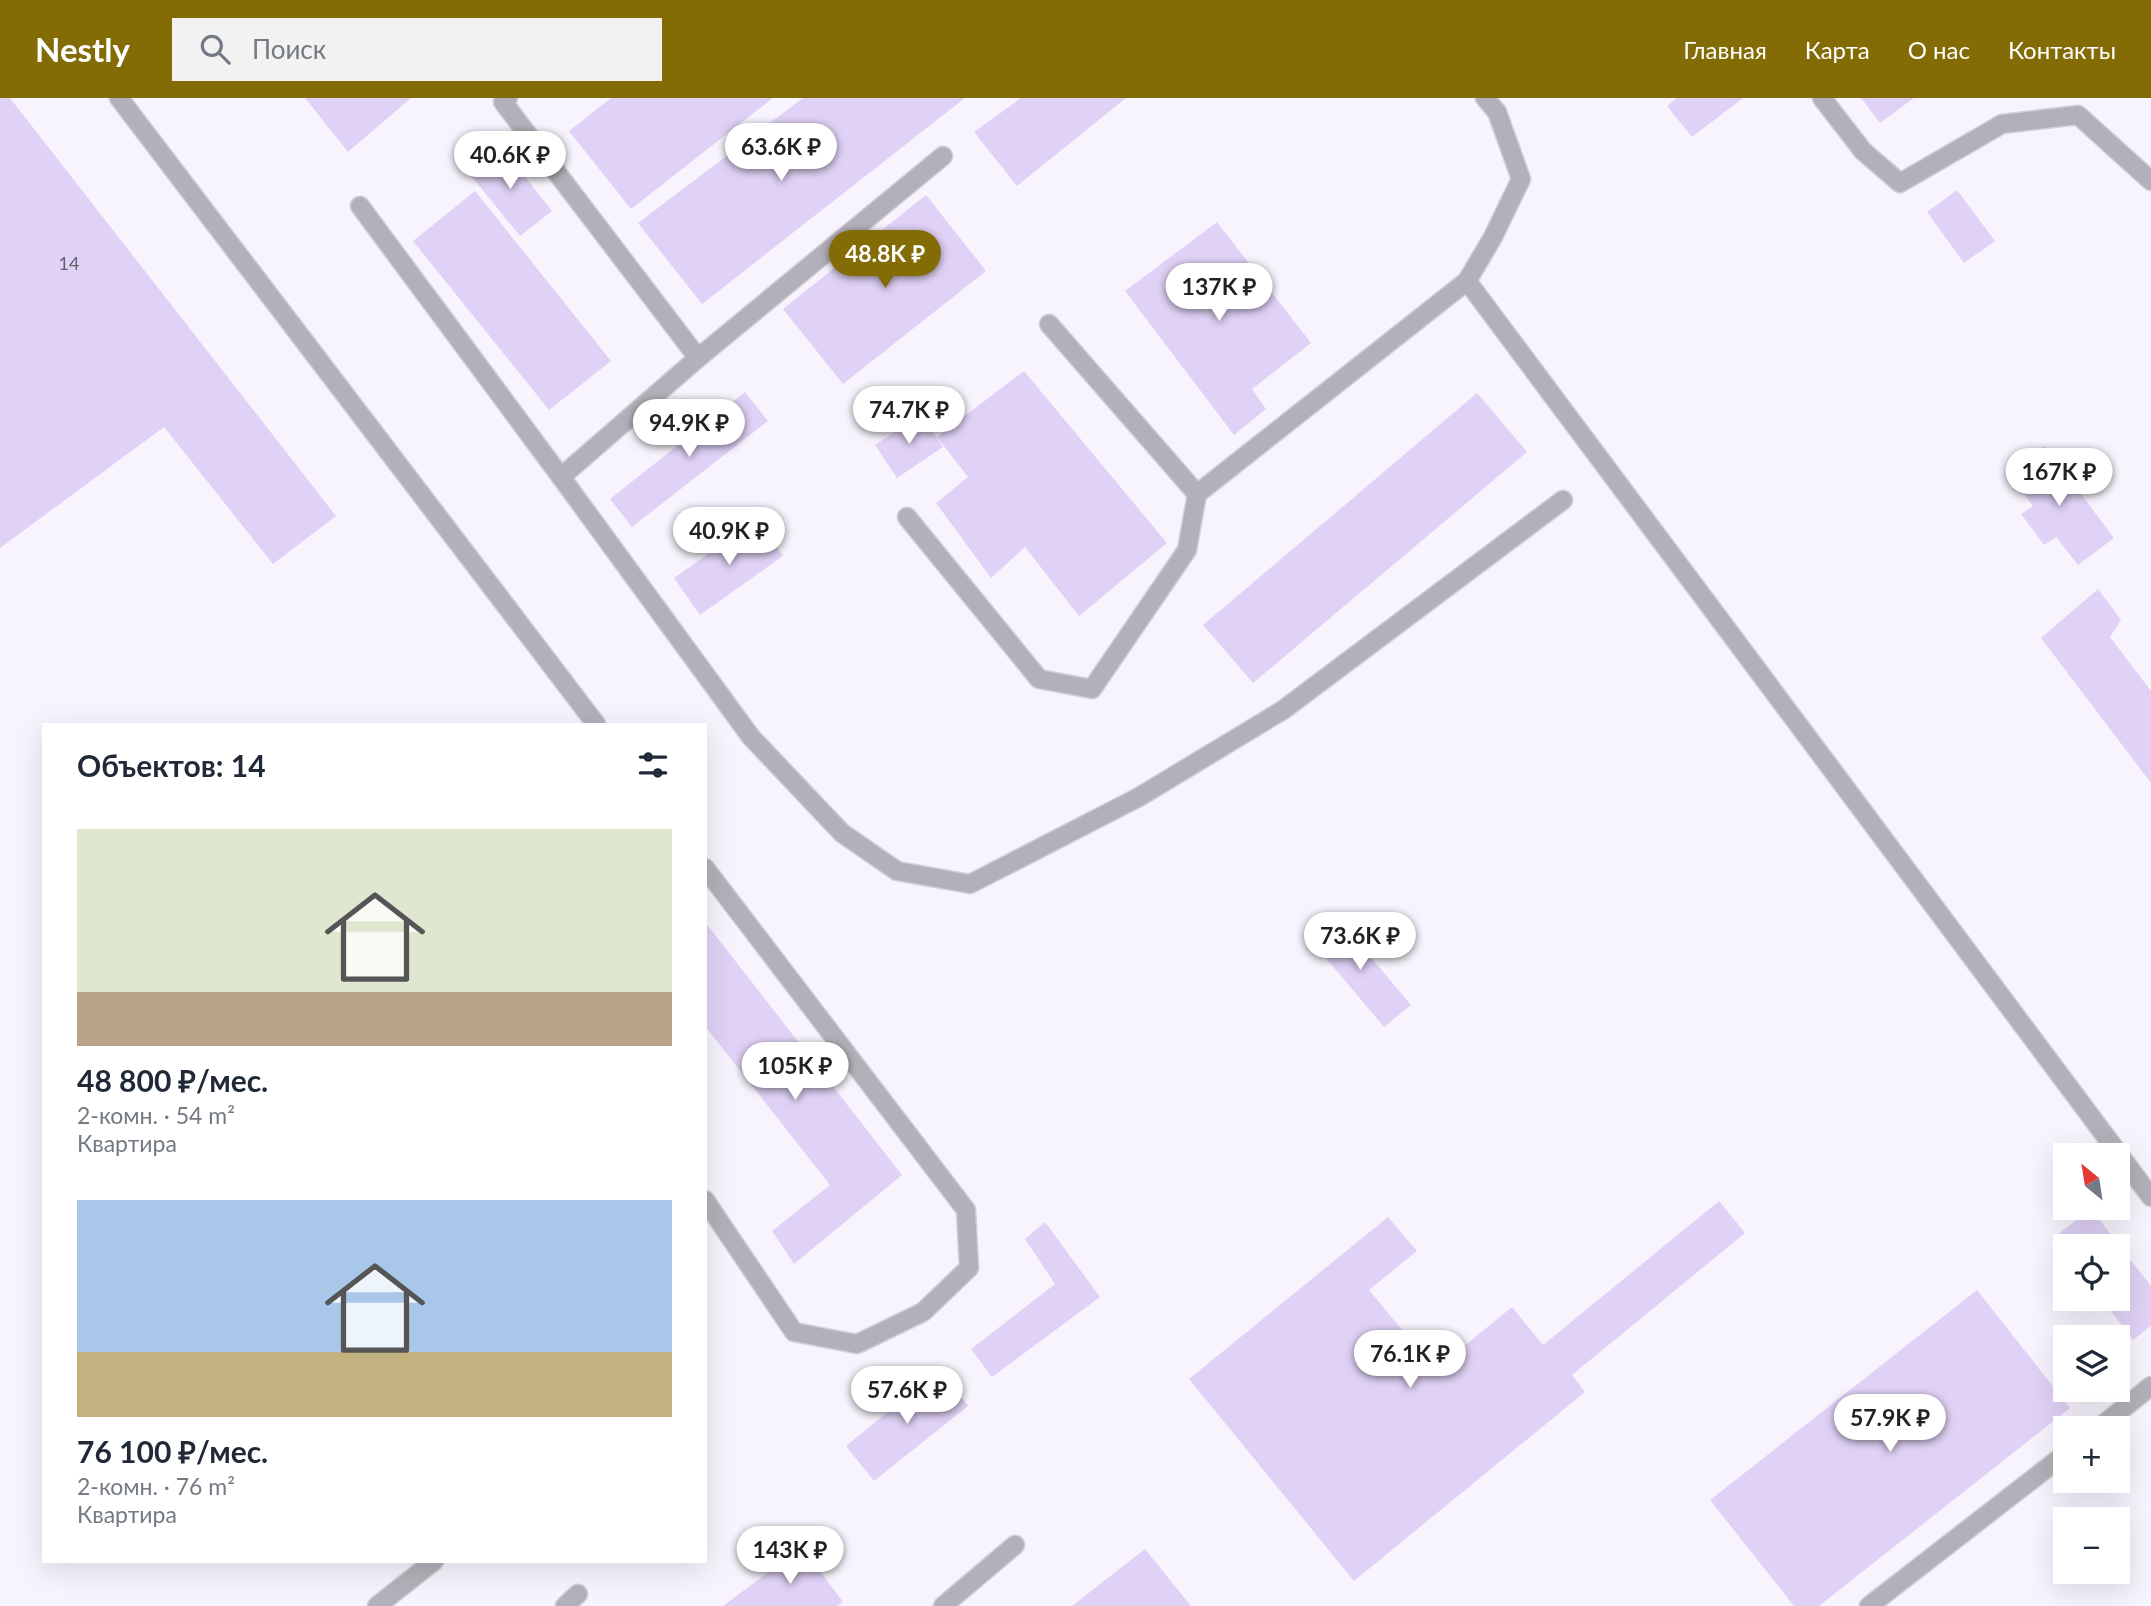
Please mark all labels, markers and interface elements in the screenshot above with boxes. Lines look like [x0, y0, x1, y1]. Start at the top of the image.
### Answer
search box [172, 18, 662, 81]
text: Nestly [35, 29, 130, 69]
icon: search [196, 30, 234, 68]
text: Поиск [252, 33, 326, 65]
text: Главная [1683, 35, 1767, 64]
text: Карта [1805, 35, 1870, 64]
text: О нас [1908, 35, 1970, 64]
text: Контакты [2008, 35, 2116, 64]
pin: 63.6K ₽ [716, 123, 846, 183]
pin: 40.6K ₽ [445, 132, 575, 191]
text: 63.6K ₽ [741, 132, 821, 160]
text: 40.6K ₽ [470, 140, 550, 168]
pin: 48.8K ₽ [820, 230, 950, 290]
text: 48.8K ₽ [845, 239, 925, 267]
house number: 14 [59, 252, 79, 274]
pin: 137K ₽ [1162, 264, 1276, 323]
text: 137K ₽ [1182, 272, 1256, 300]
pin: 74.7K ₽ [844, 386, 974, 446]
text: 74.7K ₽ [869, 395, 949, 423]
pin: 94.9K ₽ [624, 400, 754, 459]
text: 94.9K ₽ [649, 408, 729, 436]
pin: 167K ₽ [2002, 448, 2116, 508]
text: 167K ₽ [2022, 457, 2096, 485]
pin: 40.9K ₽ [664, 508, 794, 567]
text: 40.9K ₽ [689, 516, 769, 544]
icon: filters [634, 746, 672, 784]
text: Объектов: 14 [77, 747, 266, 783]
icon: home [312, 874, 438, 1000]
pin: 73.6K ₽ [1295, 912, 1425, 972]
text: 73.6K ₽ [1320, 921, 1400, 949]
pin: 105K ₽ [738, 1042, 852, 1102]
text: 105K ₽ [758, 1051, 832, 1079]
text: 48 800 ₽/мес. [77, 1062, 268, 1098]
text: 2-комн. · 54 m² [77, 1101, 235, 1129]
text: Квартира [77, 1129, 177, 1157]
north arrow [2053, 1143, 2130, 1220]
map controls [2053, 1143, 2130, 1584]
button: locate [2053, 1234, 2130, 1311]
icon: home [312, 1245, 438, 1371]
button: layers [2053, 1325, 2130, 1402]
pin: 76.1K ₽ [1345, 1330, 1475, 1390]
text: 76.1K ₽ [1370, 1339, 1450, 1367]
pin: 57.6K ₽ [842, 1366, 972, 1426]
text: 57.6K ₽ [867, 1375, 947, 1403]
pin: 57.9K ₽ [1825, 1394, 1955, 1454]
text: 57.9K ₽ [1850, 1403, 1930, 1431]
button: + [2053, 1416, 2130, 1493]
text: 76 100 ₽/мес. [77, 1433, 268, 1469]
text: 2-комн. · 76 m² [77, 1472, 235, 1500]
text: Квартира [77, 1500, 177, 1528]
button: − [2053, 1507, 2130, 1584]
pin: 143K ₽ [733, 1526, 847, 1586]
text: 143K ₽ [753, 1535, 827, 1563]

